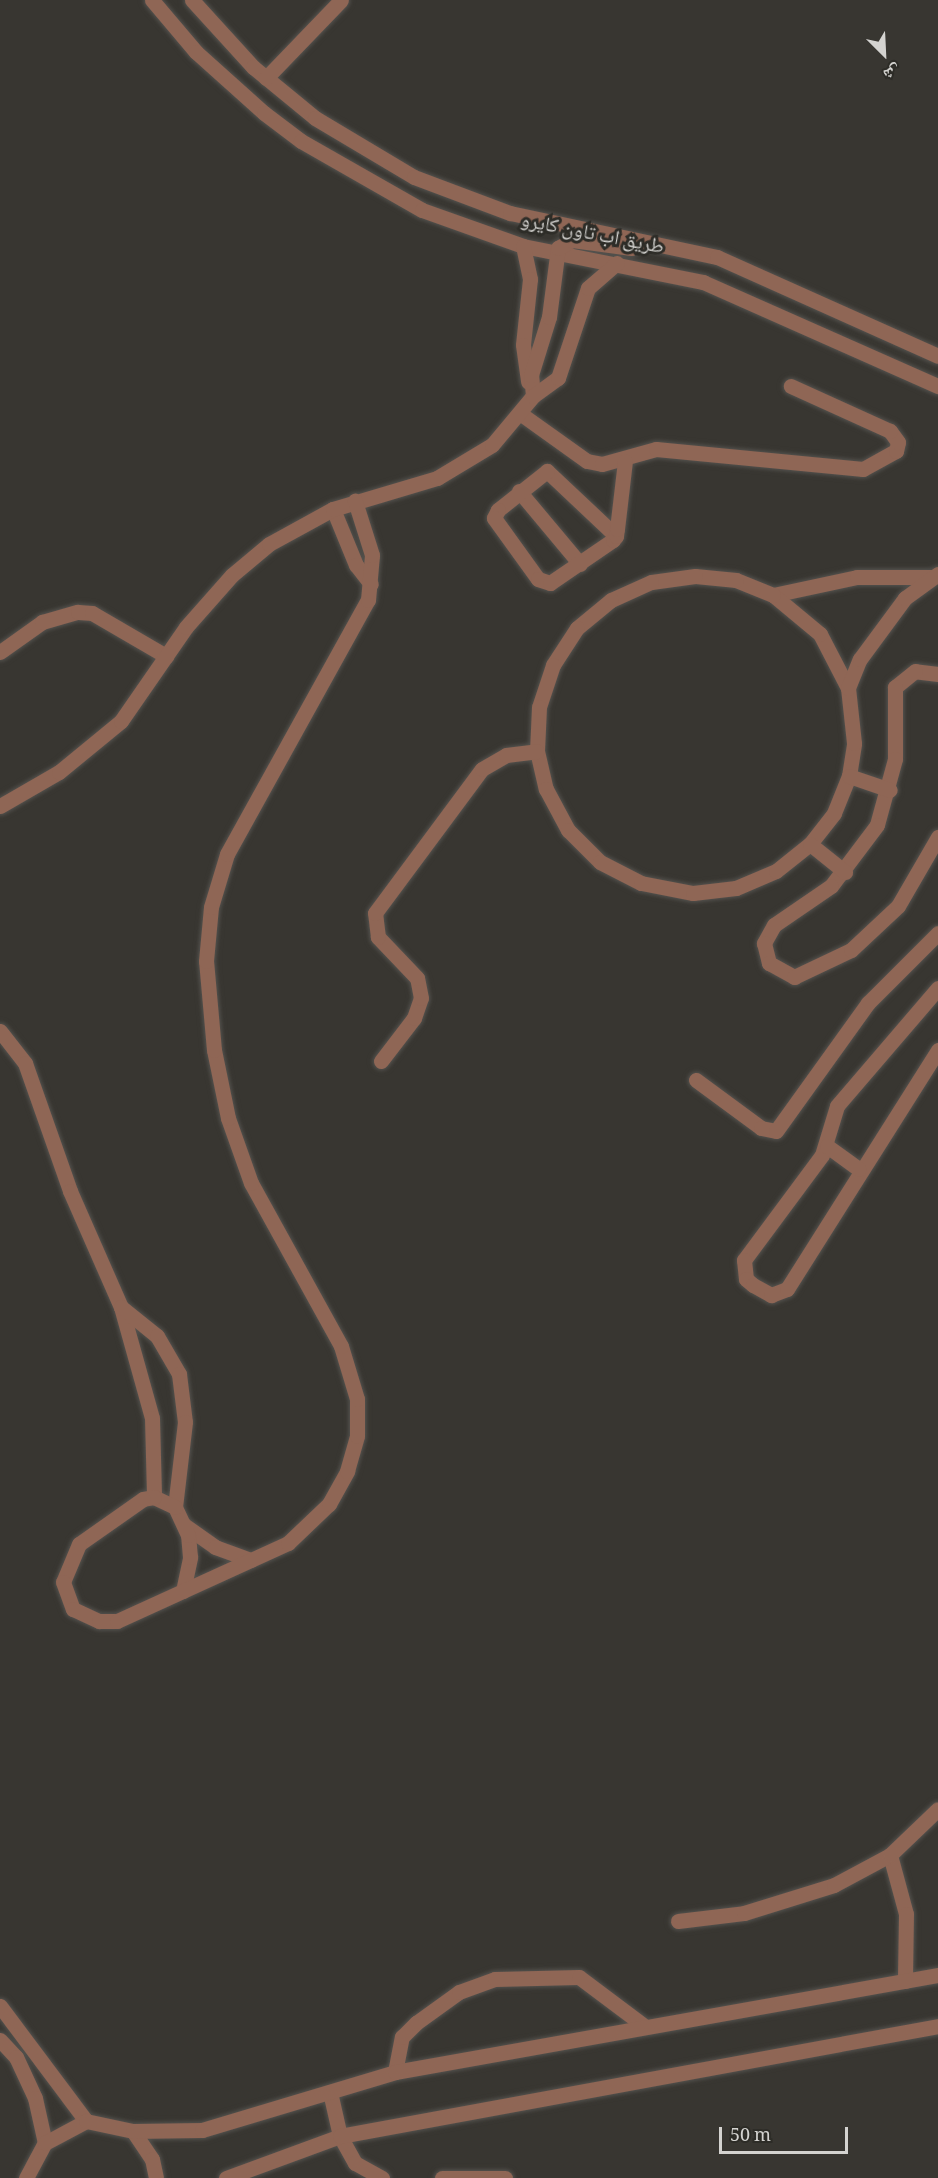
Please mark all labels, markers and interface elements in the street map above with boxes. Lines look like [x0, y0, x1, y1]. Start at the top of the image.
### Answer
north arrow [854, 24, 914, 84]
text: ش [878, 55, 905, 87]
street label: طريق اب تاون كايرو [518, 210, 666, 262]
scale bar [722, 2115, 851, 2153]
text: 50 m [730, 2122, 771, 2152]

